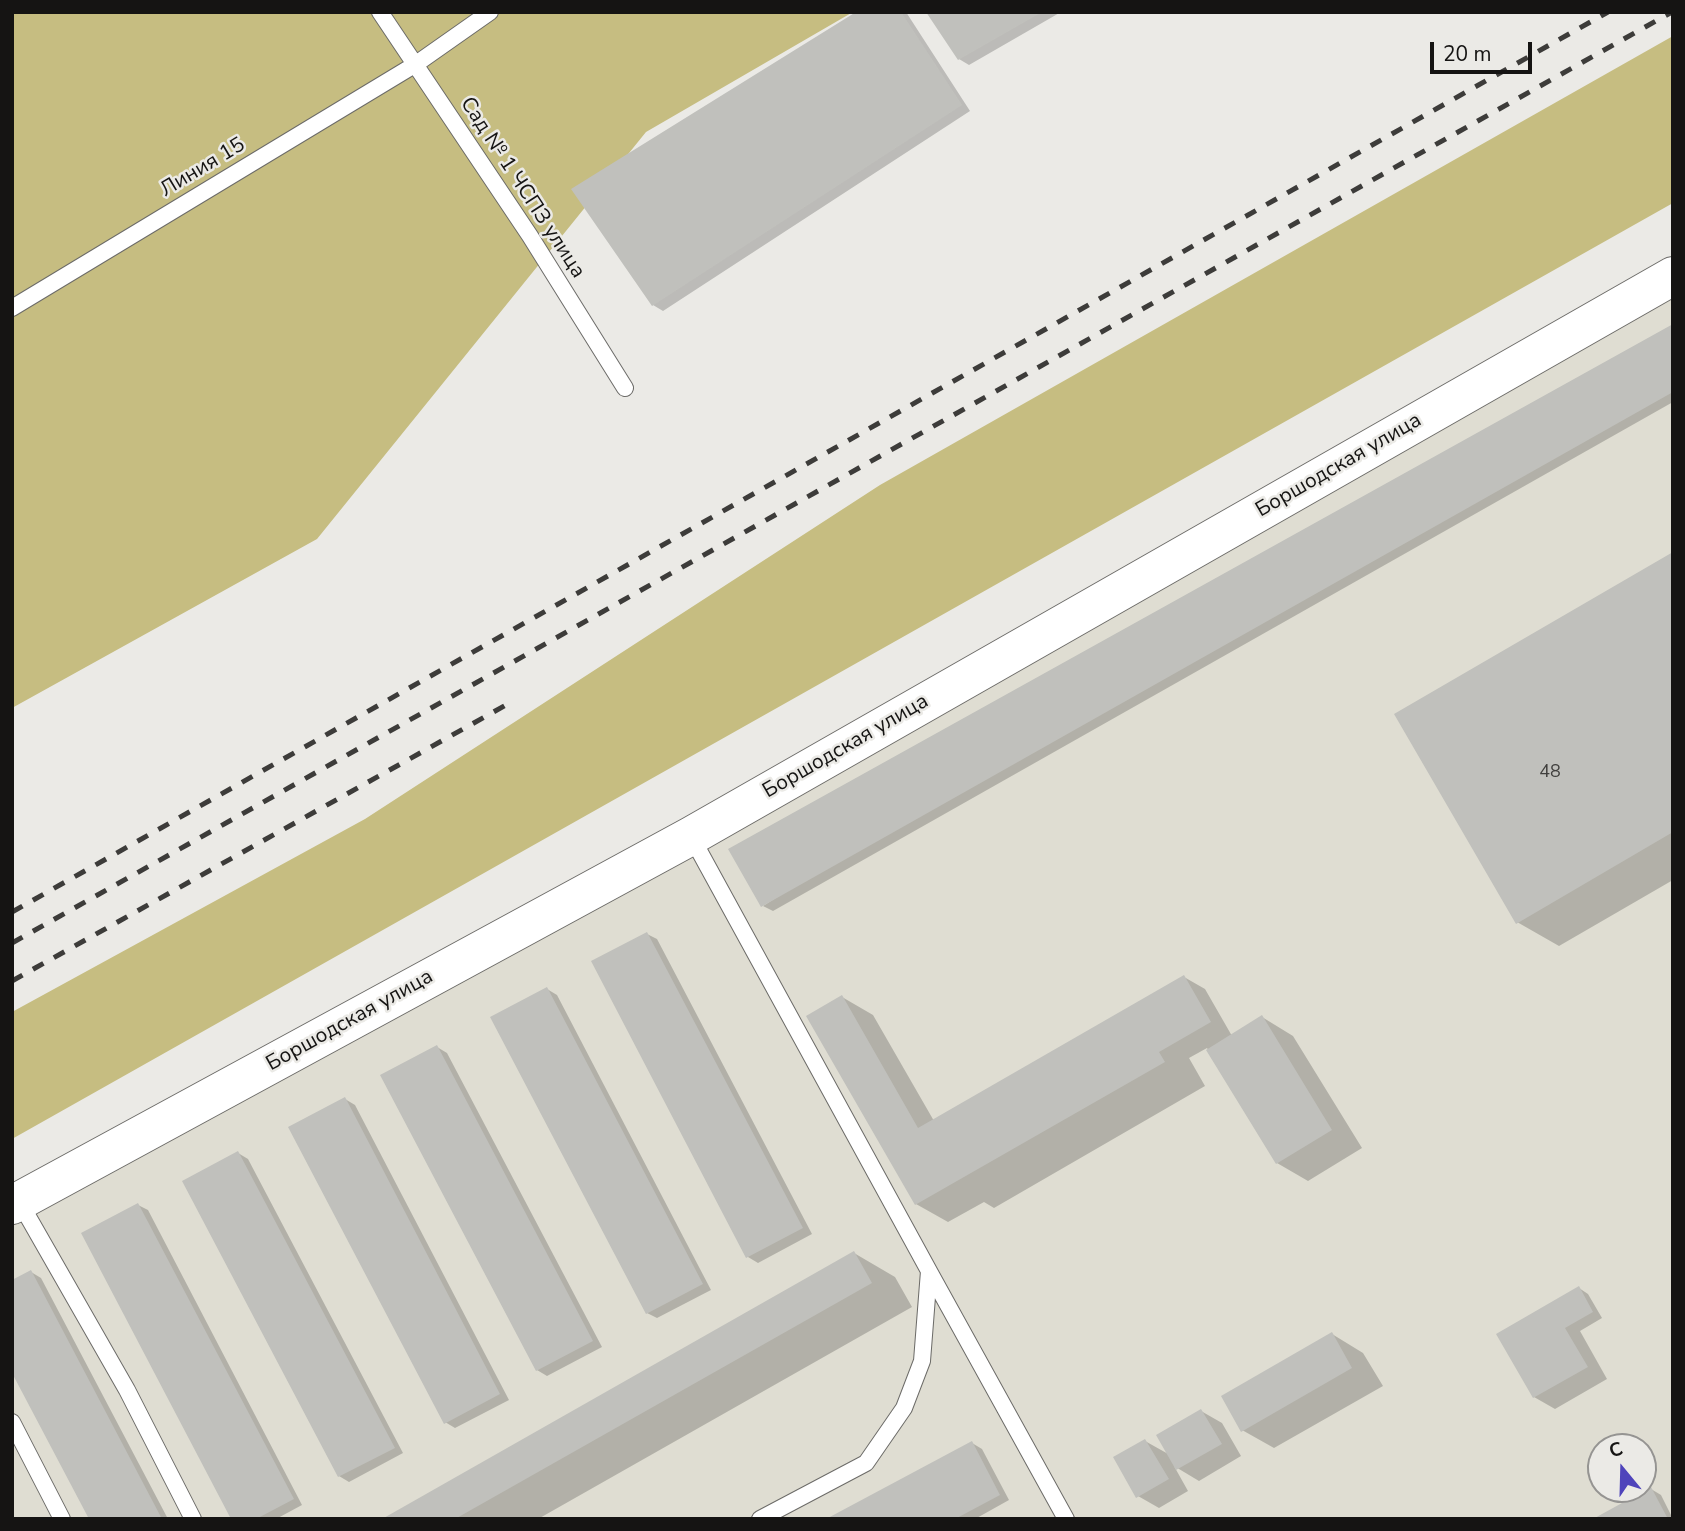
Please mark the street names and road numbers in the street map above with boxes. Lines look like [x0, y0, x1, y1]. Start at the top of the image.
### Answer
street label: Сад № 1 ЧСПЗ улица [454, 93, 590, 283]
street label: Линия 15 [156, 133, 250, 203]
street label: Боршодская улица [1252, 408, 1426, 524]
street label: Боршодская улица [759, 689, 933, 805]
street label: Боршодская улица [262, 965, 438, 1077]

